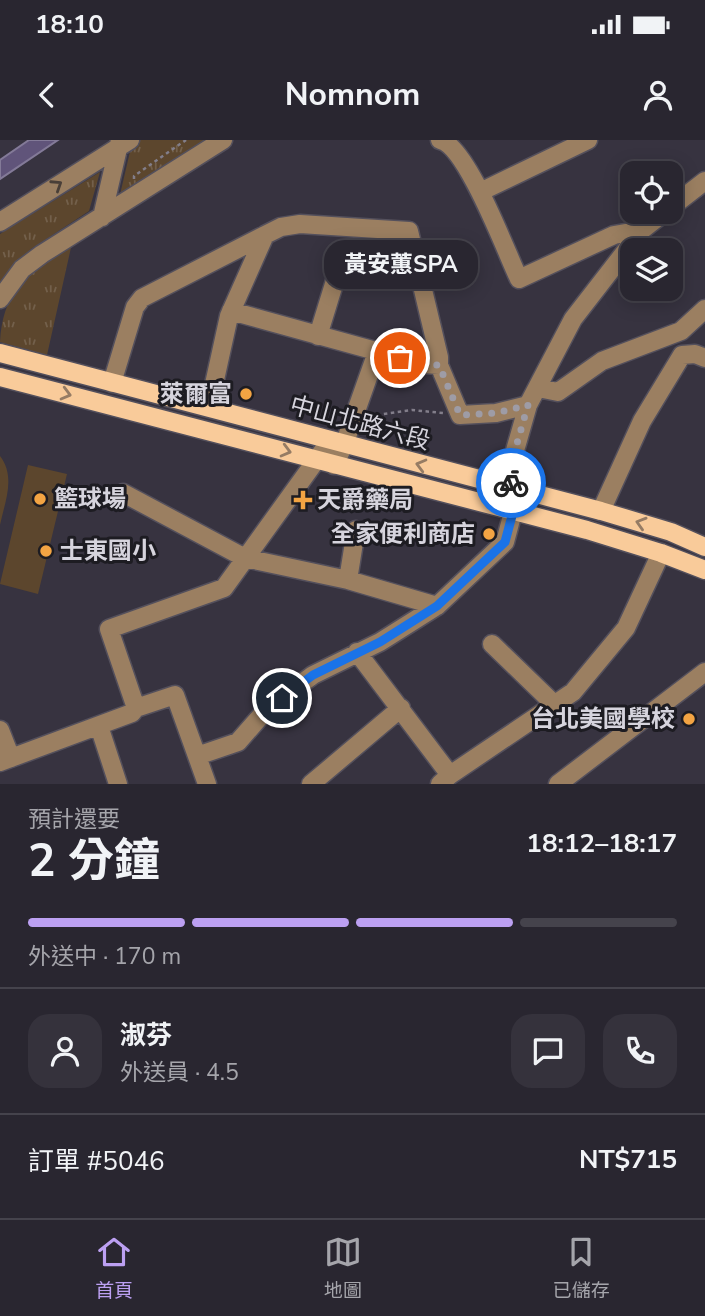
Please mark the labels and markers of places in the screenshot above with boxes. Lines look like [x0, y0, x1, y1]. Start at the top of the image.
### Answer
callout: 黃安蕙SPA [323, 239, 477, 288]
pin [370, 328, 430, 388]
place label: 萊爾富 [160, 378, 232, 410]
marker: 萊爾富 [238, 386, 254, 402]
place label: 籃球場 [54, 483, 126, 515]
place label: 天爵藥局 [317, 484, 413, 516]
marker: 籃球場 [32, 491, 48, 507]
marker: 天爵藥局 [295, 492, 311, 508]
place label: 全家便利商店 [331, 518, 475, 550]
marker: 全家便利商店 [481, 526, 497, 542]
place label: 士東國小 [60, 535, 156, 567]
marker: 士東國小 [38, 543, 54, 559]
pin [252, 668, 312, 728]
place label: 台北美國學校 [531, 703, 675, 735]
marker: 台北美國學校 [681, 711, 697, 727]

